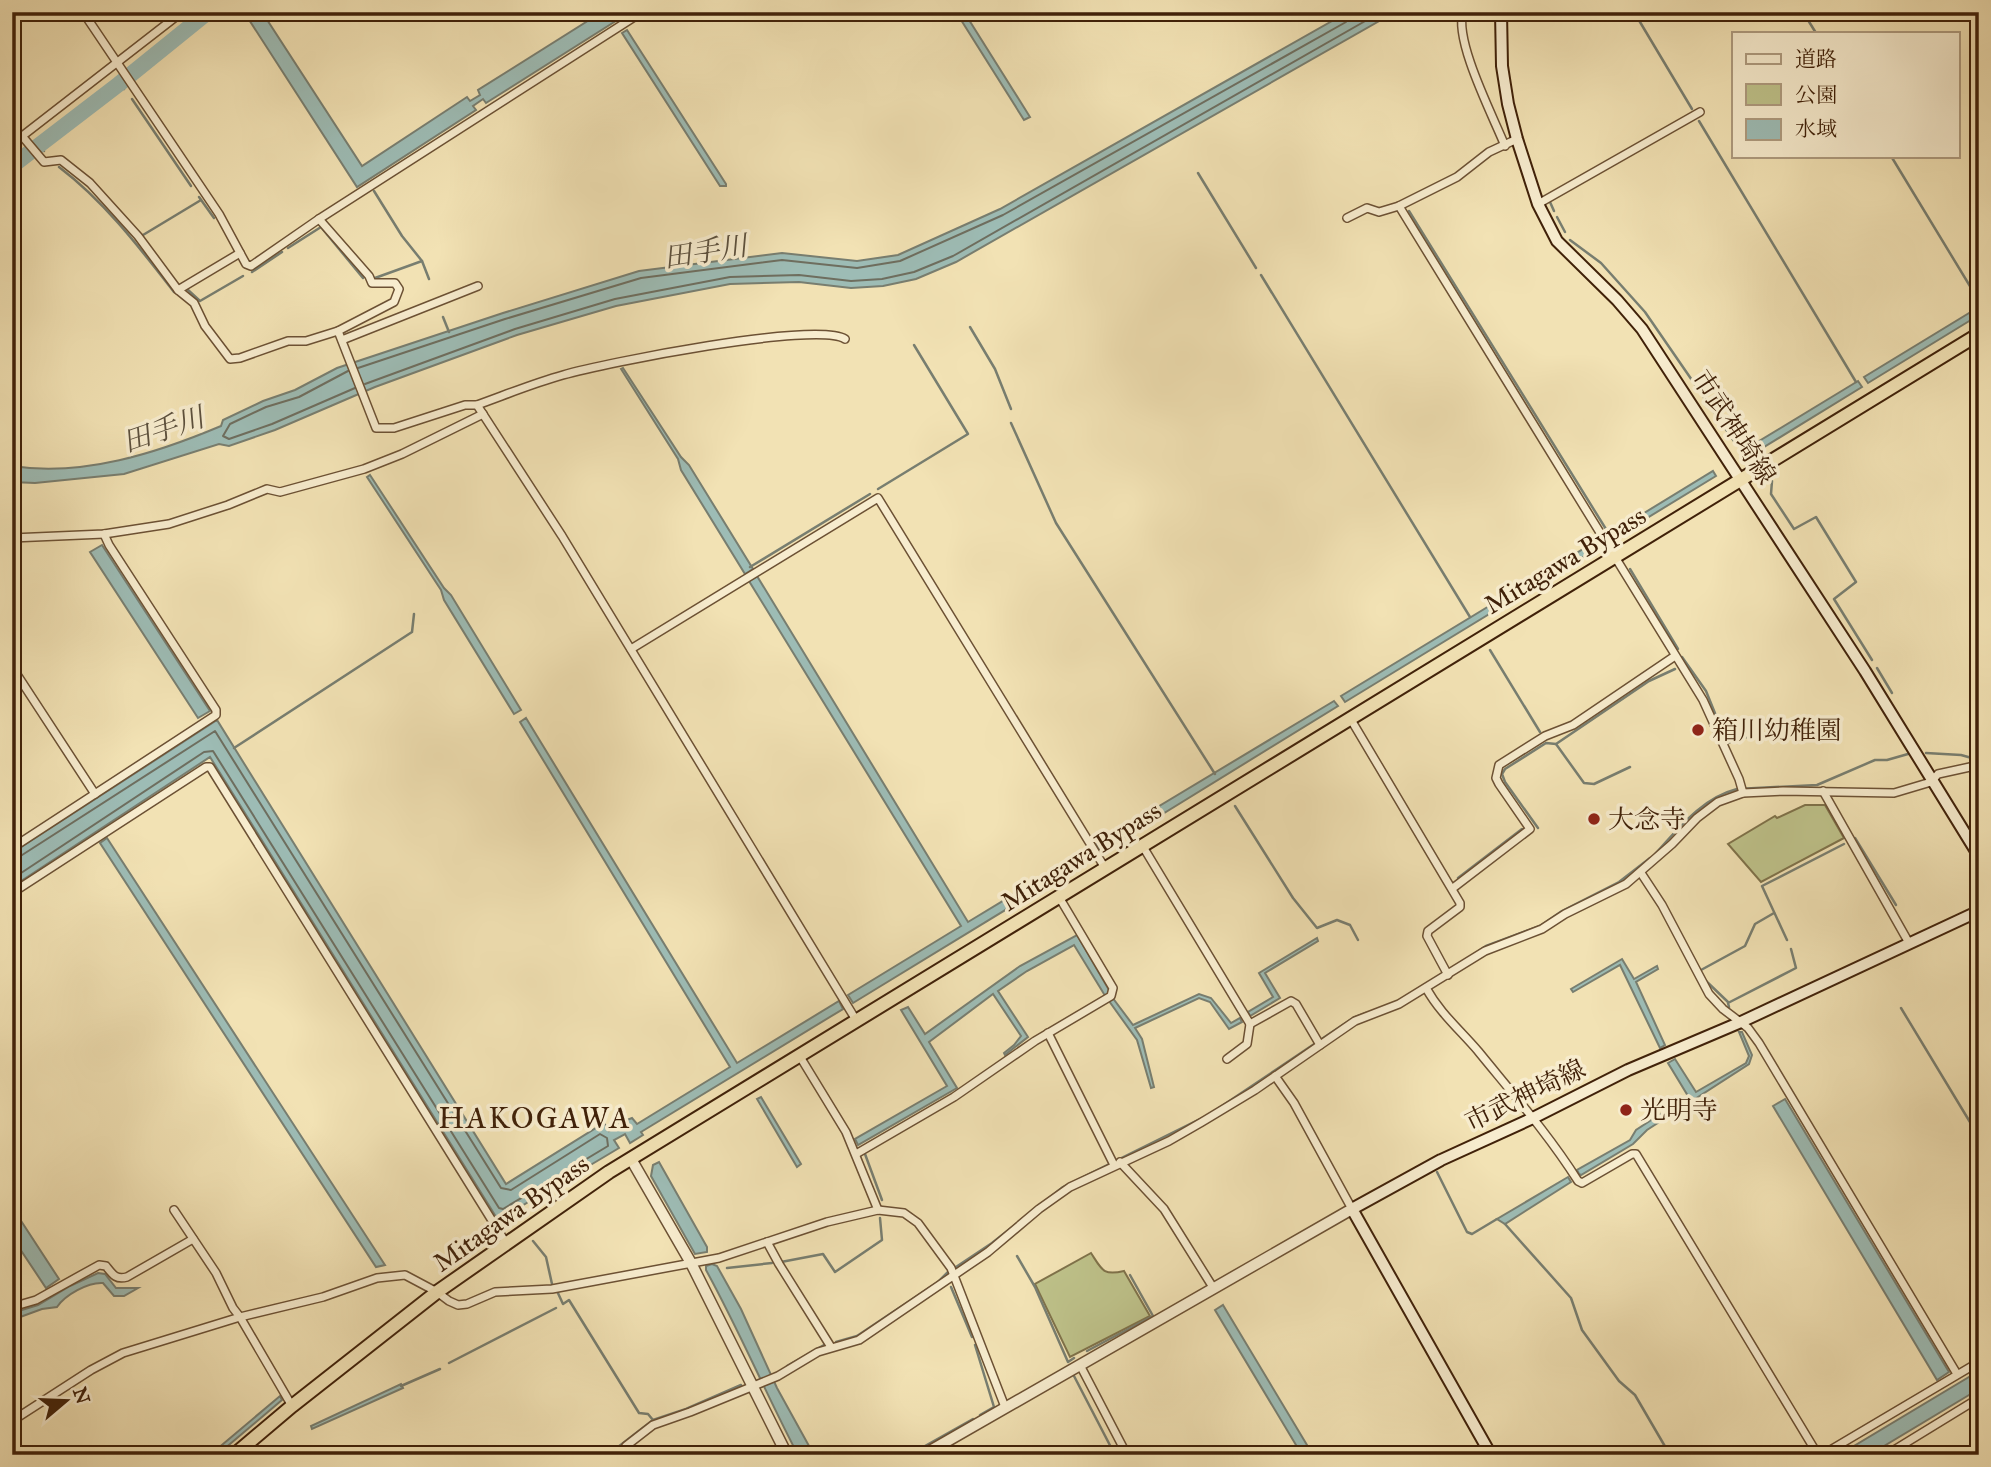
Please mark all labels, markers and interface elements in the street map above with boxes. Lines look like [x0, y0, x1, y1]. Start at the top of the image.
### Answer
legend [1732, 32, 1960, 158]
text: 道路 [1795, 46, 1837, 72]
text: 公園 [1795, 82, 1837, 108]
text: 水域 [1795, 116, 1837, 142]
water label: 田手川 [661, 227, 752, 275]
street label: 市武神埼線 [1685, 364, 1783, 490]
water label: 田手川 [118, 398, 211, 460]
street label: Mitagawa Bypass [1478, 499, 1652, 621]
place label: 箱川幼稚園 [1712, 714, 1842, 746]
marker: 箱川幼稚園 [1690, 722, 1706, 738]
street label: Mitagawa Bypass [995, 794, 1167, 918]
place label: 大念寺 [1608, 803, 1686, 835]
marker: 大念寺 [1586, 811, 1602, 827]
street label: 市武神埼線 [1460, 1052, 1590, 1138]
place label: 光明寺 [1640, 1094, 1718, 1126]
district label: HAKOGAWA [438, 1100, 632, 1136]
marker: 光明寺 [1618, 1102, 1634, 1118]
street label: Mitagawa Bypass [427, 1147, 595, 1279]
north arrow [32, 1366, 102, 1436]
text: N [68, 1384, 95, 1407]

